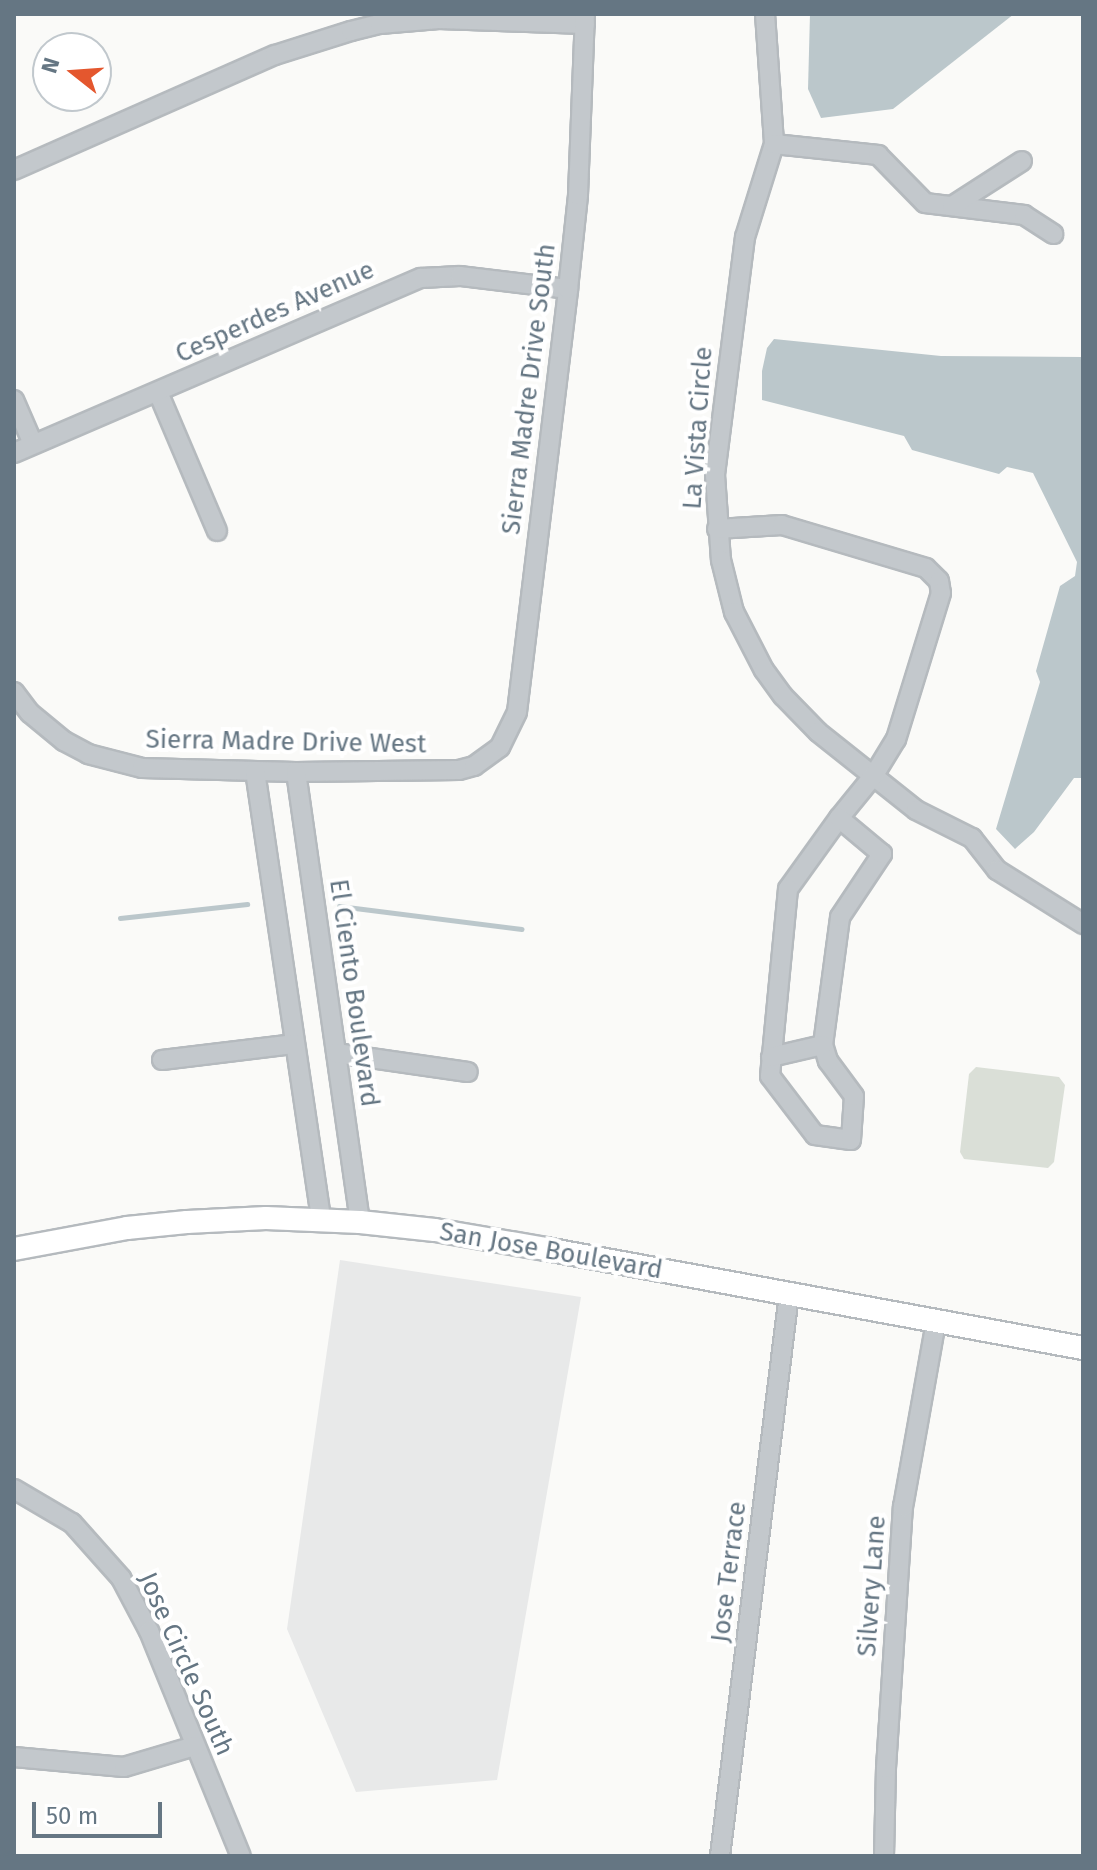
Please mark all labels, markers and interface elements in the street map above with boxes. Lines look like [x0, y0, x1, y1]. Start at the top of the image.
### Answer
north arrow [32, 32, 112, 112]
text: N [35, 54, 66, 76]
street label: Sierra Madre Drive South [496, 242, 562, 536]
street label: Cesperdes Avenue [171, 254, 379, 370]
street label: La Vista Circle [677, 346, 719, 510]
street label: Sierra Madre Drive West [145, 724, 427, 760]
street label: El Ciento Boulevard [323, 877, 385, 1109]
street label: San Jose Boulevard [437, 1216, 665, 1286]
street label: Jose Terrace [705, 1500, 753, 1644]
street label: Silvery Lane [851, 1514, 893, 1658]
street label: Jose Circle South [132, 1567, 240, 1761]
scale bar [36, 1786, 166, 1836]
text: 50 m [46, 1802, 98, 1830]

